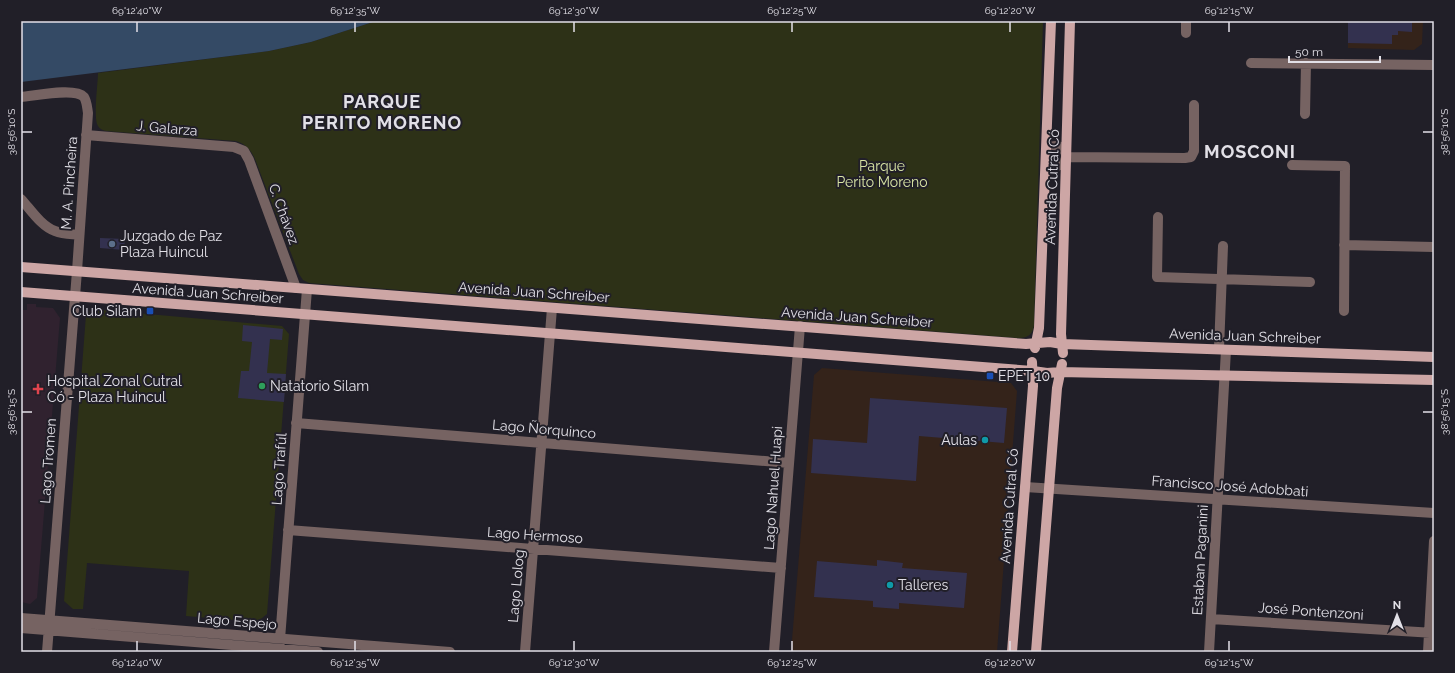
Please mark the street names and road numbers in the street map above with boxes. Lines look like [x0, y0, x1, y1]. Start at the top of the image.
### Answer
street label: J. Galarza [136, 117, 198, 139]
street label: Avenida Cutral Có [1042, 129, 1062, 245]
street label: M. A. Pincheira [58, 136, 80, 230]
street label: C. Chávez [266, 182, 302, 247]
street label: Avenida Juan Schreiber [458, 279, 610, 305]
street label: Avenida Juan Schreiber [132, 280, 284, 306]
street label: Avenida Juan Schreiber [781, 304, 933, 330]
street label: Avenida Juan Schreiber [1169, 325, 1321, 347]
street label: Lago Ñorquinco [491, 415, 597, 442]
street label: Lago Tromen [37, 418, 59, 504]
street label: Lago Nahuel Huapi [761, 425, 785, 551]
street label: Lago Trafúl [268, 432, 290, 506]
street label: Avenida Cutral Có [997, 448, 1021, 564]
street label: Francisco José Adobbati [1151, 473, 1309, 499]
street label: Estaban Paganini [1189, 504, 1211, 616]
street label: Lago Hermoso [487, 524, 583, 546]
street label: Lago Lolog [505, 549, 527, 623]
street label: José Pontenzoni [1258, 599, 1364, 623]
street label: Lago Espejo [196, 610, 278, 632]

